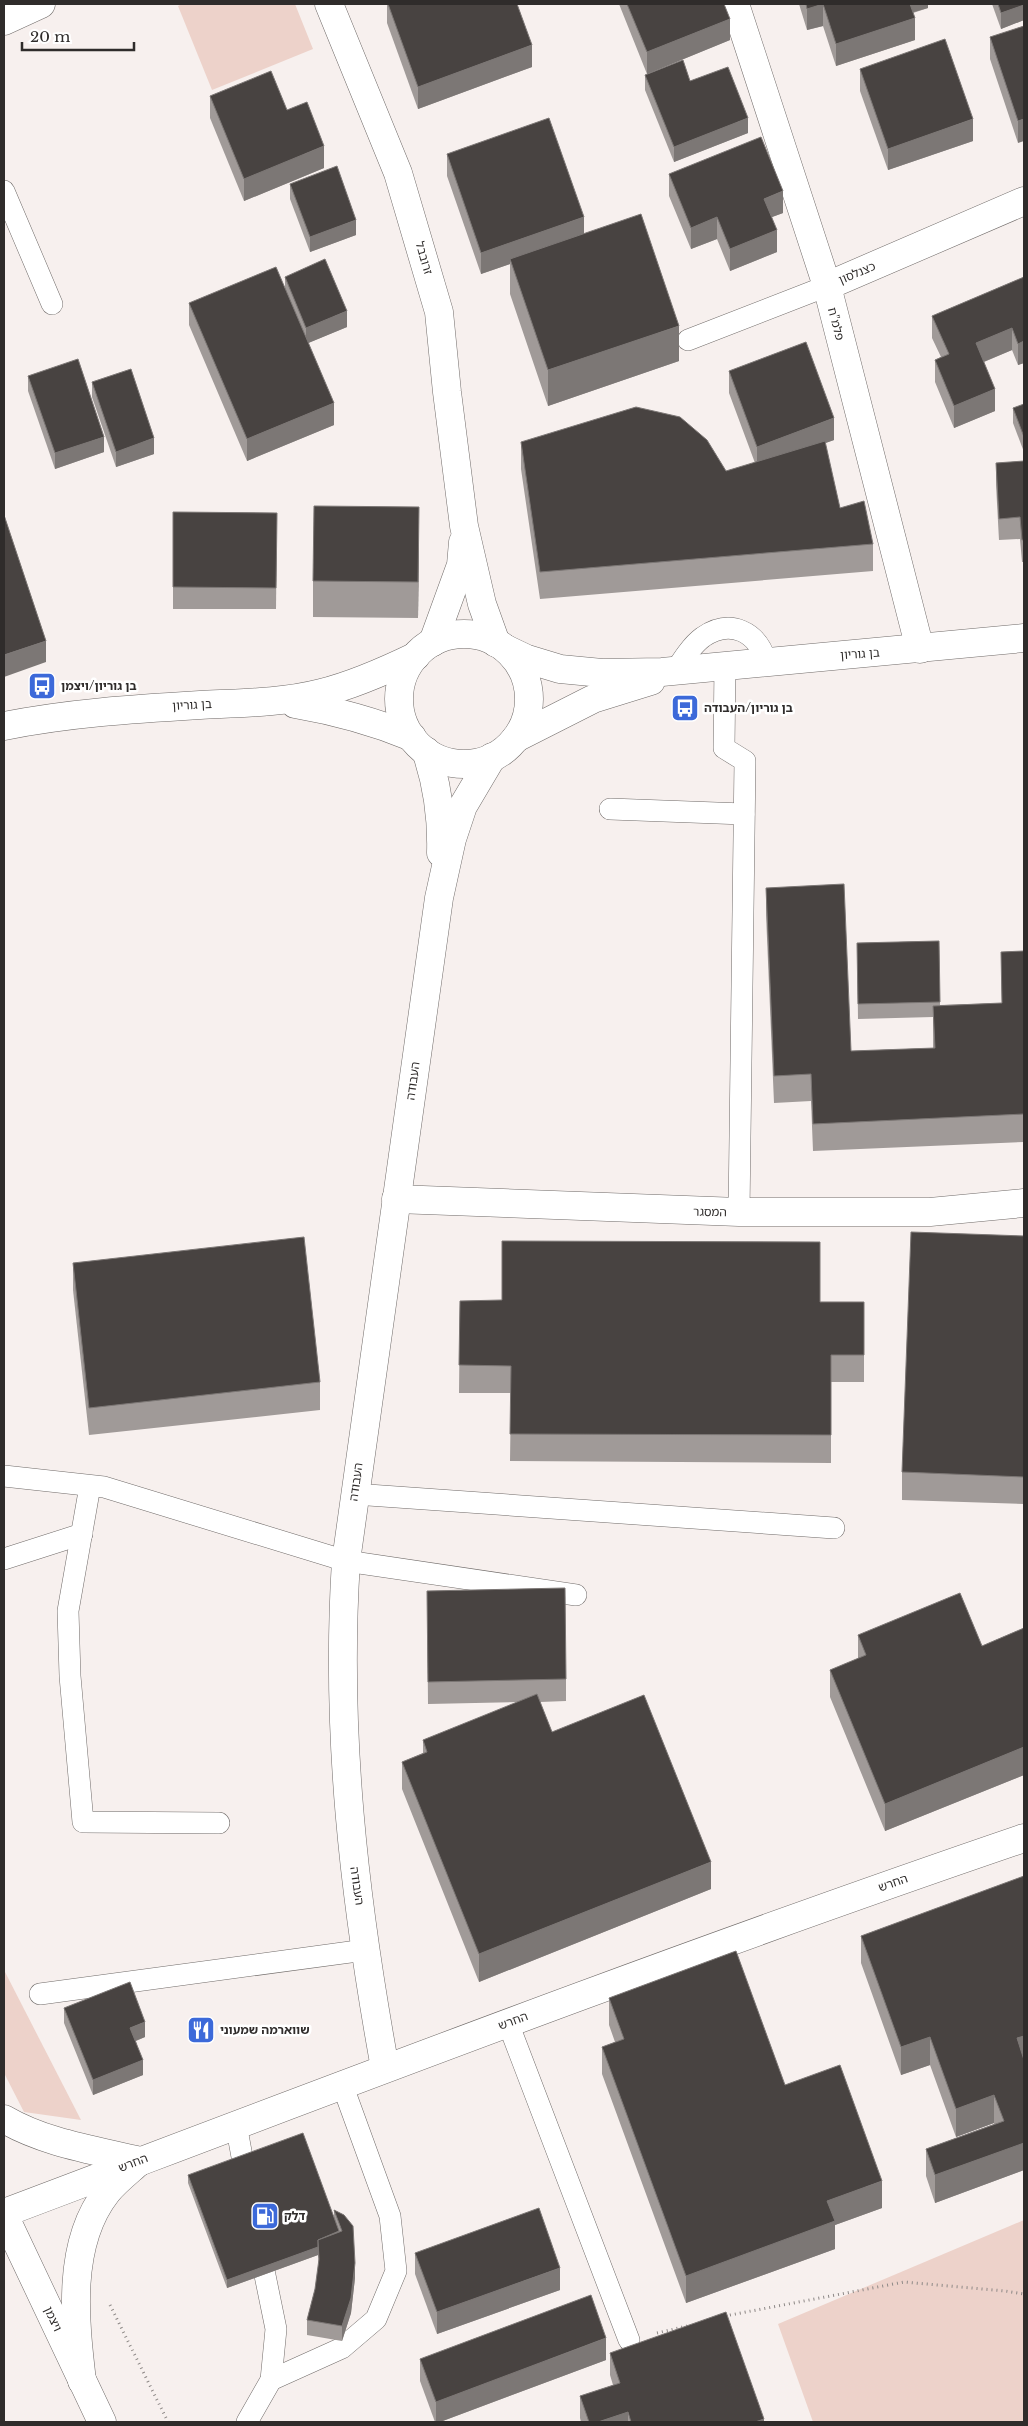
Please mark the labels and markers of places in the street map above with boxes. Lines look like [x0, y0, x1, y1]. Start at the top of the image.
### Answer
bus stop icon: בן גוריון/ויצמן [27, 671, 57, 701]
place label: בן גוריון/ויצמן [61, 678, 137, 693]
bus stop icon: בן גוריון/העבודה [670, 693, 700, 723]
place label: בן גוריון/העבודה [704, 700, 793, 715]
restaurant icon: שווארמה שמעוני [186, 2015, 216, 2045]
place label: שווארמה שמעוני [220, 2022, 310, 2037]
fuel station icon: דלק [250, 2201, 280, 2231]
place label: דלק [284, 2208, 306, 2223]

